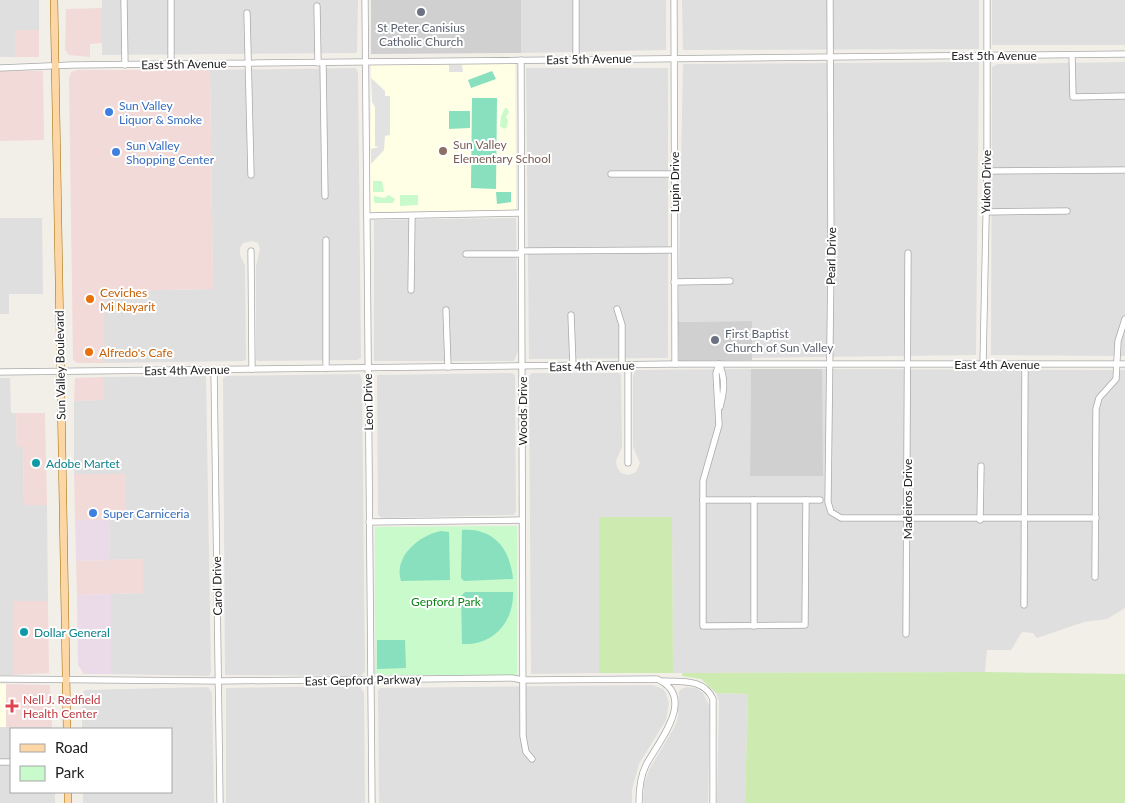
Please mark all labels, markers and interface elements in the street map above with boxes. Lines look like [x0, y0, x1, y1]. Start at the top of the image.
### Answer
marker: St Peter Canisius Catholic Church [415, 6, 427, 18]
place label: St Peter Canisius Catholic Church [377, 20, 465, 49]
street label: East 5th Avenue [951, 48, 1037, 63]
street label: East 5th Avenue [546, 51, 632, 67]
street label: East 5th Avenue [141, 56, 227, 72]
place label: Sun Valley Liquor & Smoke [119, 98, 202, 127]
marker: Sun Valley Liquor & Smoke [103, 106, 115, 118]
place label: Sun Valley Elementary School [453, 137, 551, 166]
place label: Sun Valley Shopping Center [126, 138, 215, 167]
marker: Sun Valley Elementary School [437, 145, 449, 157]
marker: Sun Valley Shopping Center [110, 146, 122, 158]
street label: Yukon Drive [978, 150, 994, 214]
street label: Lupin Drive [667, 152, 682, 212]
street label: Pearl Drive [823, 227, 839, 285]
place label: Ceviches Mi Nayarit [100, 285, 156, 314]
marker: Ceviches Mi Nayarit [84, 293, 96, 305]
street label: Sun Valley Boulevard [52, 310, 68, 420]
place label: First Baptist Church of Sun Valley [725, 326, 834, 355]
marker: First Baptist Church of Sun Valley [709, 334, 721, 346]
place label: Alfredo's Cafe [99, 345, 173, 360]
marker: Alfredo's Cafe [83, 346, 95, 358]
street label: East 4th Avenue [954, 357, 1040, 372]
street label: East 4th Avenue [549, 358, 635, 374]
street label: East 4th Avenue [144, 362, 230, 378]
street label: Leon Drive [360, 373, 376, 431]
street label: Woods Drive [515, 377, 530, 445]
place label: Adobe Martet [46, 456, 121, 471]
marker: Adobe Martet [30, 457, 42, 469]
street label: Madeiros Drive [900, 459, 915, 539]
place label: Super Carniceria [103, 506, 189, 521]
marker: Super Carniceria [87, 507, 99, 519]
street label: Carol Drive [209, 556, 225, 616]
park label: Gepford Park [411, 594, 482, 609]
place label: Dollar General [34, 625, 110, 640]
marker: Dollar General [18, 626, 30, 638]
street label: East Gepford Parkway [305, 671, 422, 689]
place label: Nell J. Redfield Health Center [23, 692, 101, 721]
marker: Nell J. Redfield Health Center [5, 699, 19, 713]
legend [10, 728, 172, 793]
text: Road [55, 738, 88, 756]
text: Park [55, 763, 85, 781]

